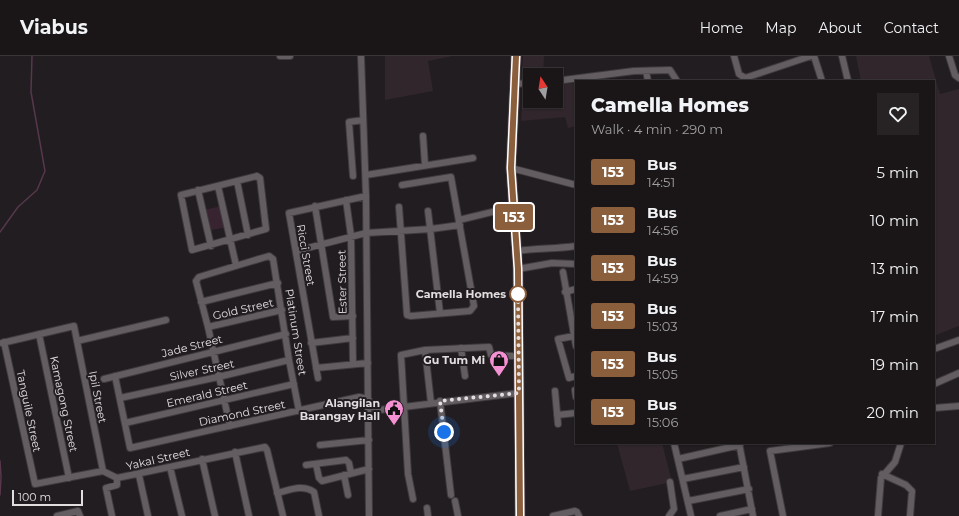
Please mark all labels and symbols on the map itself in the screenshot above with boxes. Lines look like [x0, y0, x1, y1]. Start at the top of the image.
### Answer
north arrow [523, 68, 563, 108]
line badge: 153 [491, 204, 537, 230]
street label: Ricci Street [294, 223, 318, 287]
street label: Ester Street [334, 249, 350, 314]
marker: Camella Homes [509, 285, 527, 303]
place label: Camella Homes [416, 287, 506, 301]
street label: Platinum Street [282, 288, 310, 377]
street label: Gold Street [211, 295, 275, 323]
street label: Jade Street [159, 332, 224, 361]
shop icon: Gu Tum Mi [488, 349, 510, 377]
place label: Gu Tum Mi [423, 353, 485, 367]
street label: Kamagong Street [47, 355, 81, 454]
street label: Silver Street [168, 356, 236, 384]
street label: Tanguile Street [13, 369, 45, 454]
street label: Ipil Street [86, 370, 110, 425]
street label: Emerald Street [165, 378, 249, 410]
place label: Alangilan Barangay Hall [300, 396, 380, 423]
street label: Diamond Street [197, 397, 287, 429]
public building icon: Alangilan Barangay Hall [383, 398, 405, 426]
your location [434, 422, 454, 442]
street label: Yakal Street [125, 445, 192, 473]
scale bar [12, 488, 83, 507]

